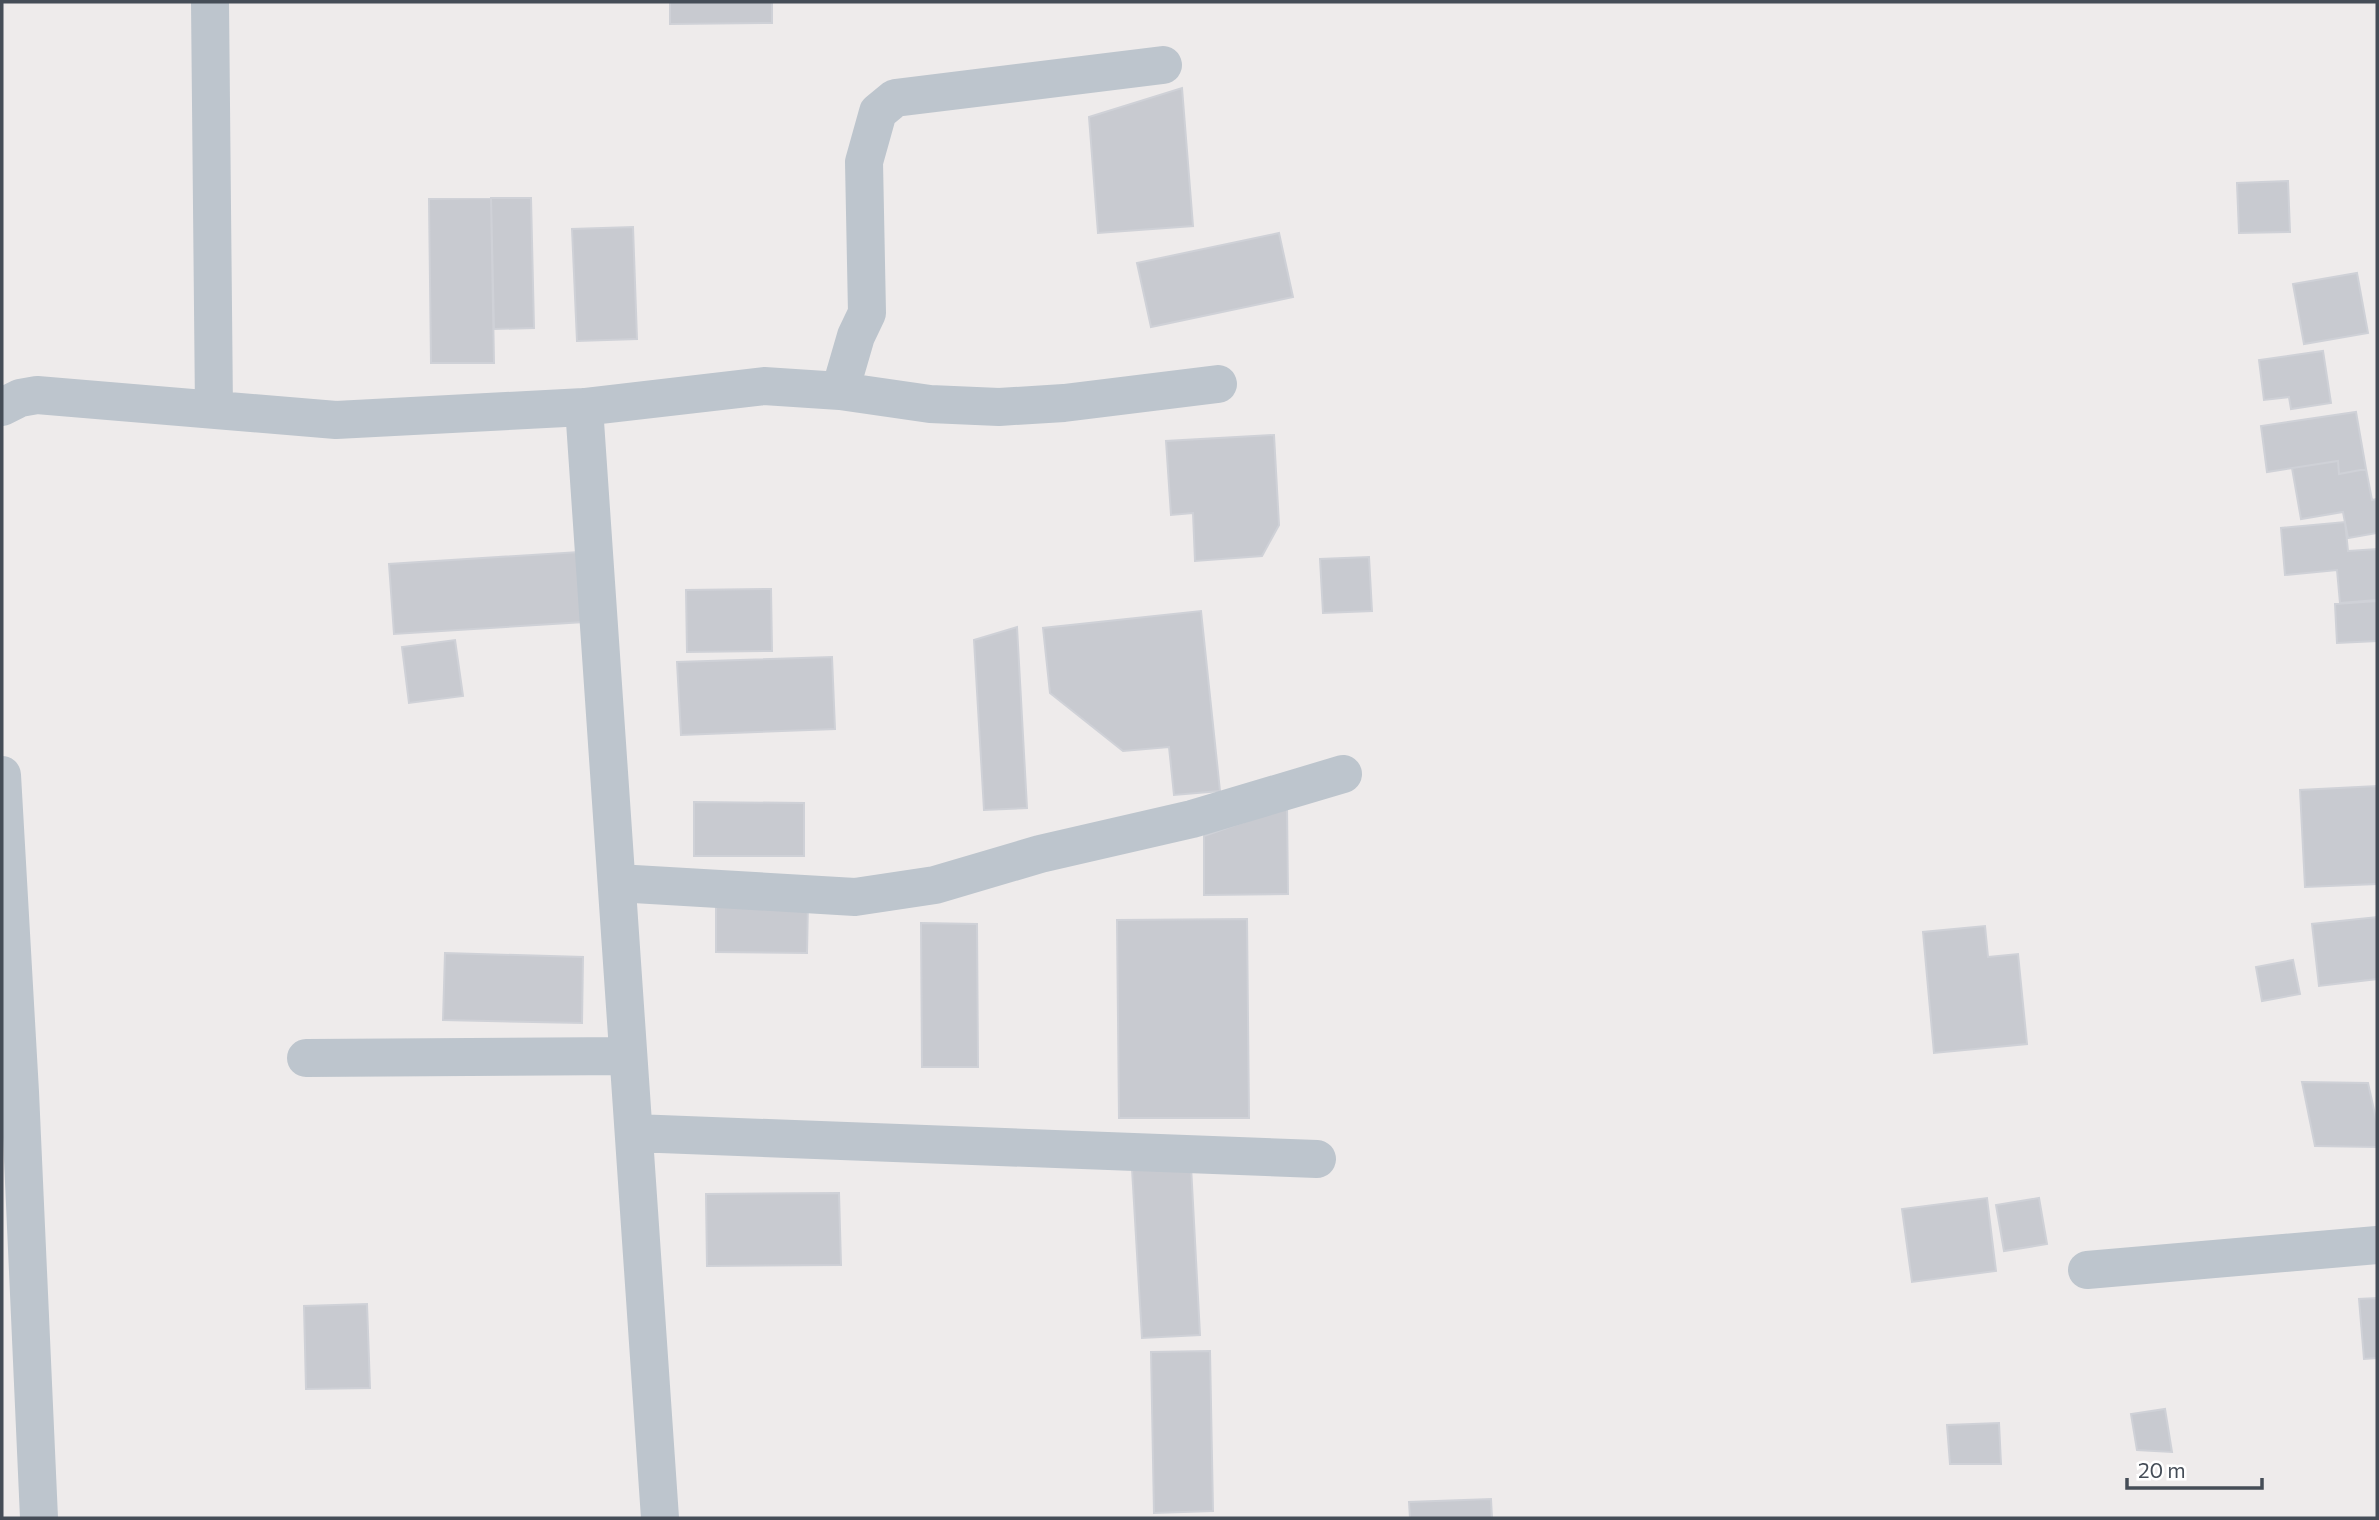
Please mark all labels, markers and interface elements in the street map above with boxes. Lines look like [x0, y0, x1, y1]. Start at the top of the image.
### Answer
scale bar [2127, 1446, 2262, 1490]
text: 20 m [2138, 1457, 2186, 1482]

